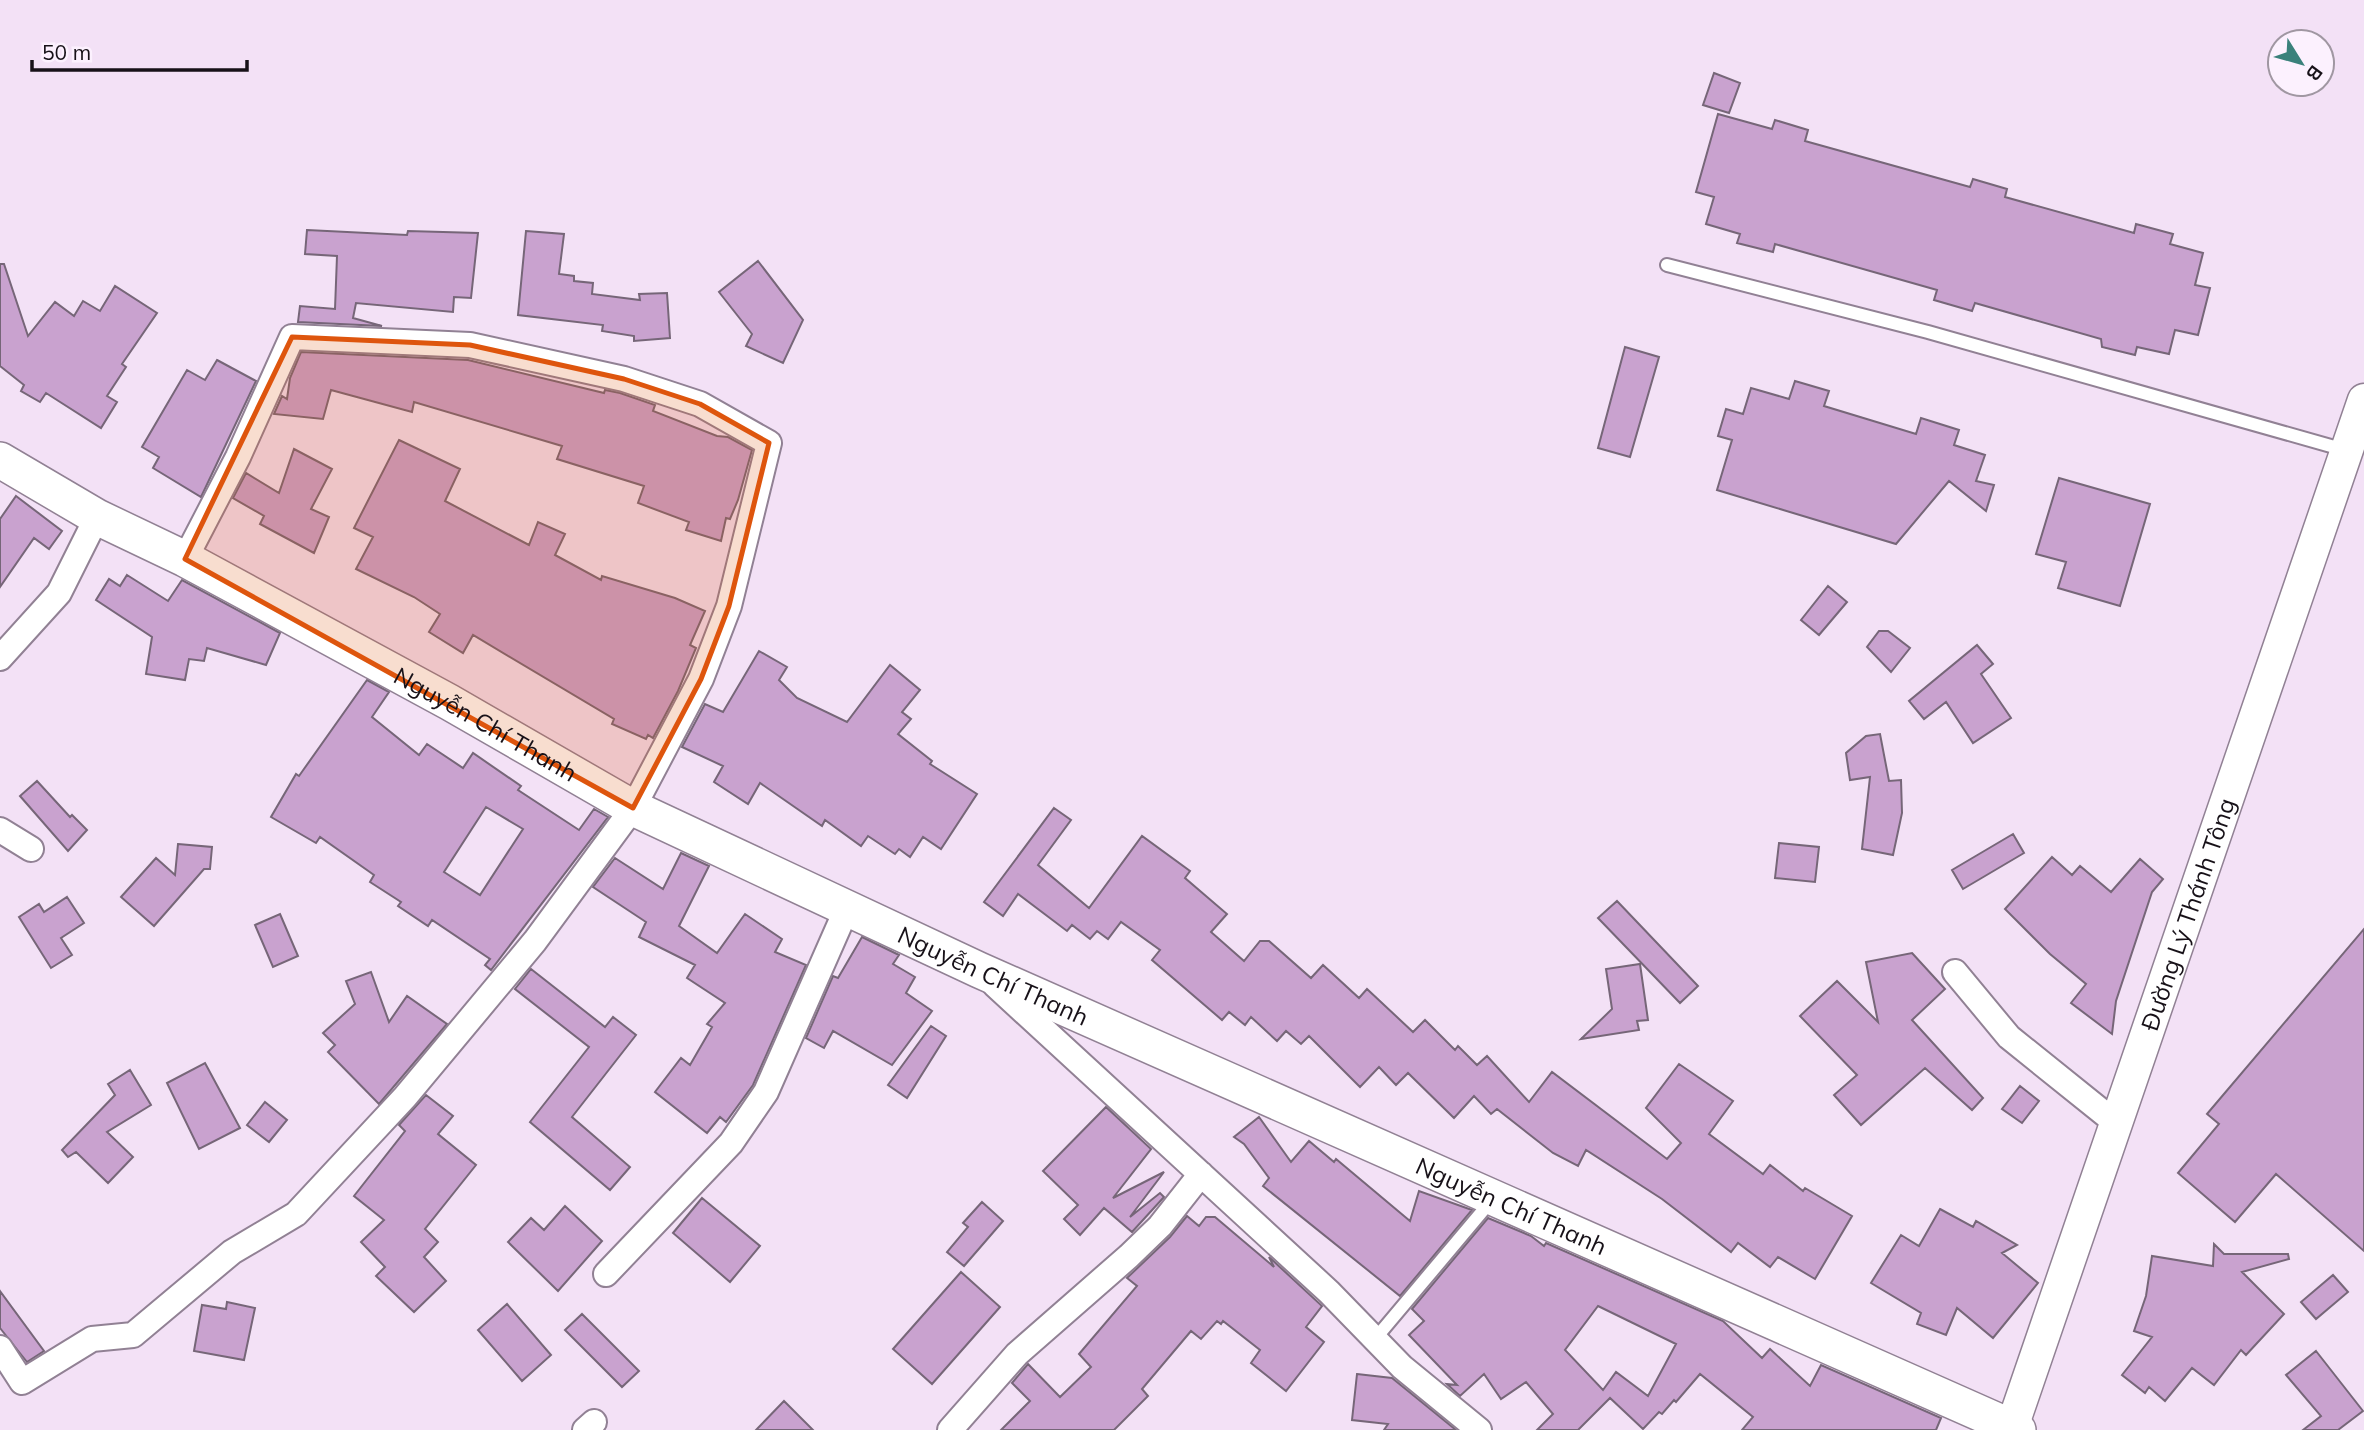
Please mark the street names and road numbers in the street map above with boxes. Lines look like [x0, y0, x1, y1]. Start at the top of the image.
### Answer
street label: Nguyễn Chí Thanh [389, 660, 583, 788]
street label: Đường Lý Thánh Tông [2134, 794, 2241, 1034]
street label: Nguyễn Chí Thanh [893, 919, 1093, 1032]
street label: Nguyễn Chí Thanh [1411, 1150, 1612, 1261]

